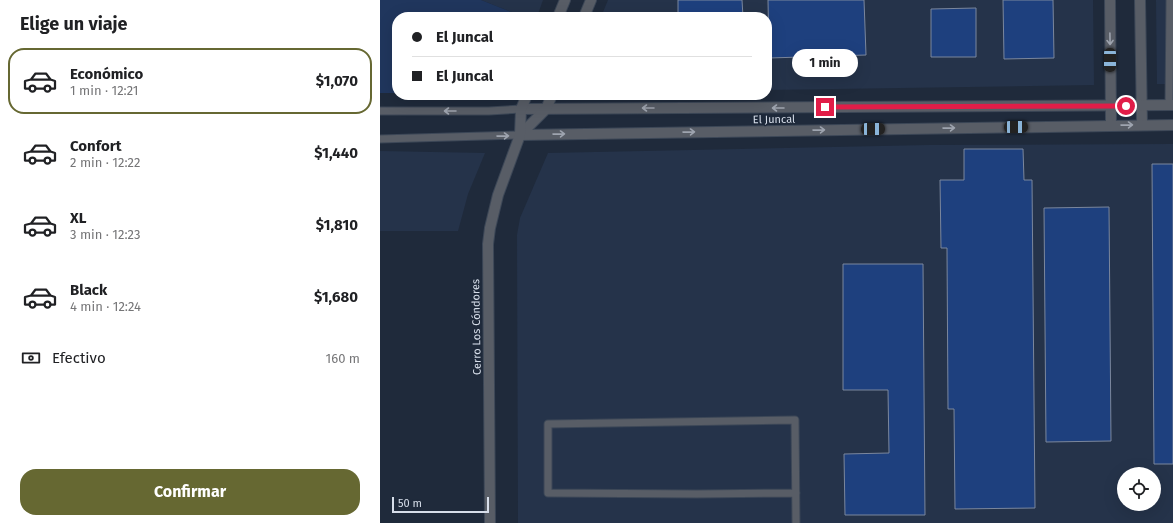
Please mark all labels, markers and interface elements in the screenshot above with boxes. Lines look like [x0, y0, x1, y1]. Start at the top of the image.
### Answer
text: Elige un viaje [20, 13, 127, 35]
text: El Juncal [436, 28, 493, 46]
one-way arrow [1106, 32, 1114, 45]
car [1104, 48, 1116, 72]
callout: 1 min [792, 49, 858, 77]
text: 1 min [809, 55, 841, 70]
icon: car [22, 63, 58, 99]
text: Económico [70, 65, 143, 83]
text: El Juncal [436, 67, 493, 85]
text: $1,070 [316, 72, 358, 90]
text: 1 min · 12:21 [70, 83, 138, 98]
route start [1117, 97, 1135, 115]
route end [816, 98, 834, 116]
one-way arrow [642, 104, 655, 112]
one-way arrow [772, 104, 785, 112]
one-way arrow [444, 107, 457, 115]
street label: El Juncal [753, 113, 795, 126]
car [1004, 121, 1028, 133]
one-way arrow [1120, 121, 1133, 129]
car [861, 123, 885, 135]
one-way arrow [942, 124, 955, 132]
one-way arrow [812, 126, 825, 134]
one-way arrow [682, 128, 695, 136]
one-way arrow [552, 131, 565, 138]
one-way arrow [496, 132, 509, 139]
icon: car [22, 135, 58, 171]
text: Confort [70, 137, 122, 155]
text: $1,440 [314, 144, 358, 162]
text: 2 min · 12:22 [70, 155, 140, 170]
icon: car [22, 207, 58, 243]
text: XL [70, 209, 86, 227]
text: $1,810 [316, 216, 358, 234]
text: 3 min · 12:23 [70, 227, 140, 242]
icon: car [22, 279, 58, 315]
street label: Cerro Los Cóndores [469, 279, 484, 375]
text: Black [70, 281, 107, 299]
text: $1,680 [314, 288, 358, 306]
text: 4 min · 12:24 [70, 299, 141, 314]
icon: cash [20, 347, 42, 369]
text: Efectivo [52, 349, 106, 367]
text: 160 m [326, 351, 360, 366]
map controls [1117, 467, 1161, 511]
button: locate [1117, 467, 1161, 511]
button: Confirmar [20, 469, 360, 515]
scale bar [392, 495, 489, 514]
text: 50 m [398, 497, 422, 510]

